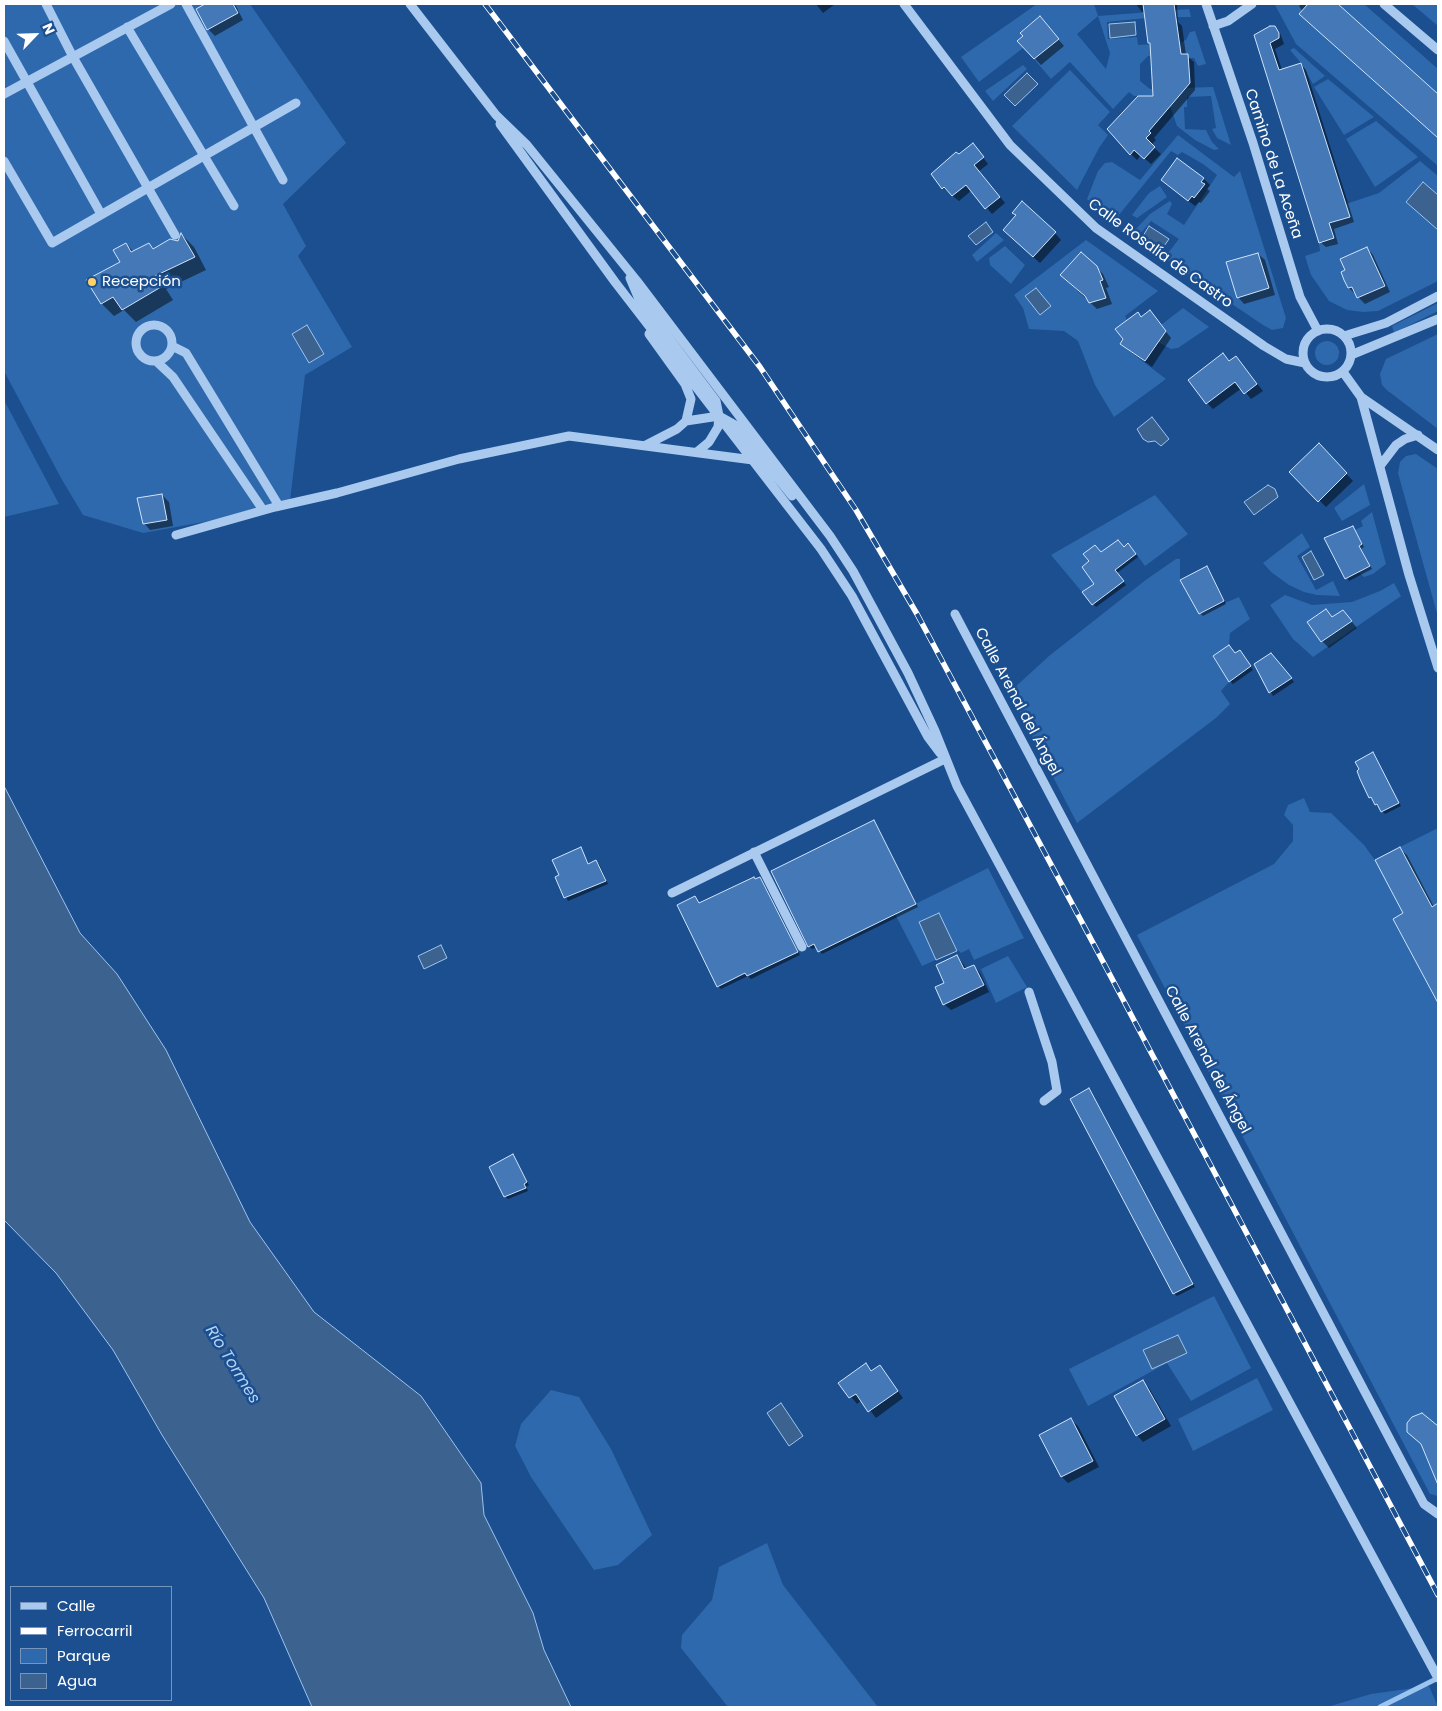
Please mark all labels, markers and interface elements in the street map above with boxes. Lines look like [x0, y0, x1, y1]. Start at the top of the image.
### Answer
north arrow [10, 10, 60, 60]
text: N [37, 20, 60, 38]
street label: Camino de La Aceña [1240, 87, 1306, 241]
street label: Calle Rosalía de Castro [1084, 196, 1236, 312]
place label: Recepción [102, 273, 181, 291]
marker: Recepción [86, 276, 98, 288]
street label: Calle Arenal del Ángel [970, 625, 1064, 779]
street label: Calle Arenal del Ángel [1160, 983, 1254, 1137]
water label: Río Tormes [200, 1322, 264, 1408]
legend [10, 1586, 172, 1701]
text: Calle [57, 1595, 95, 1616]
text: Ferrocarril [57, 1620, 132, 1641]
text: Parque [57, 1645, 110, 1666]
text: Agua [57, 1670, 97, 1691]

